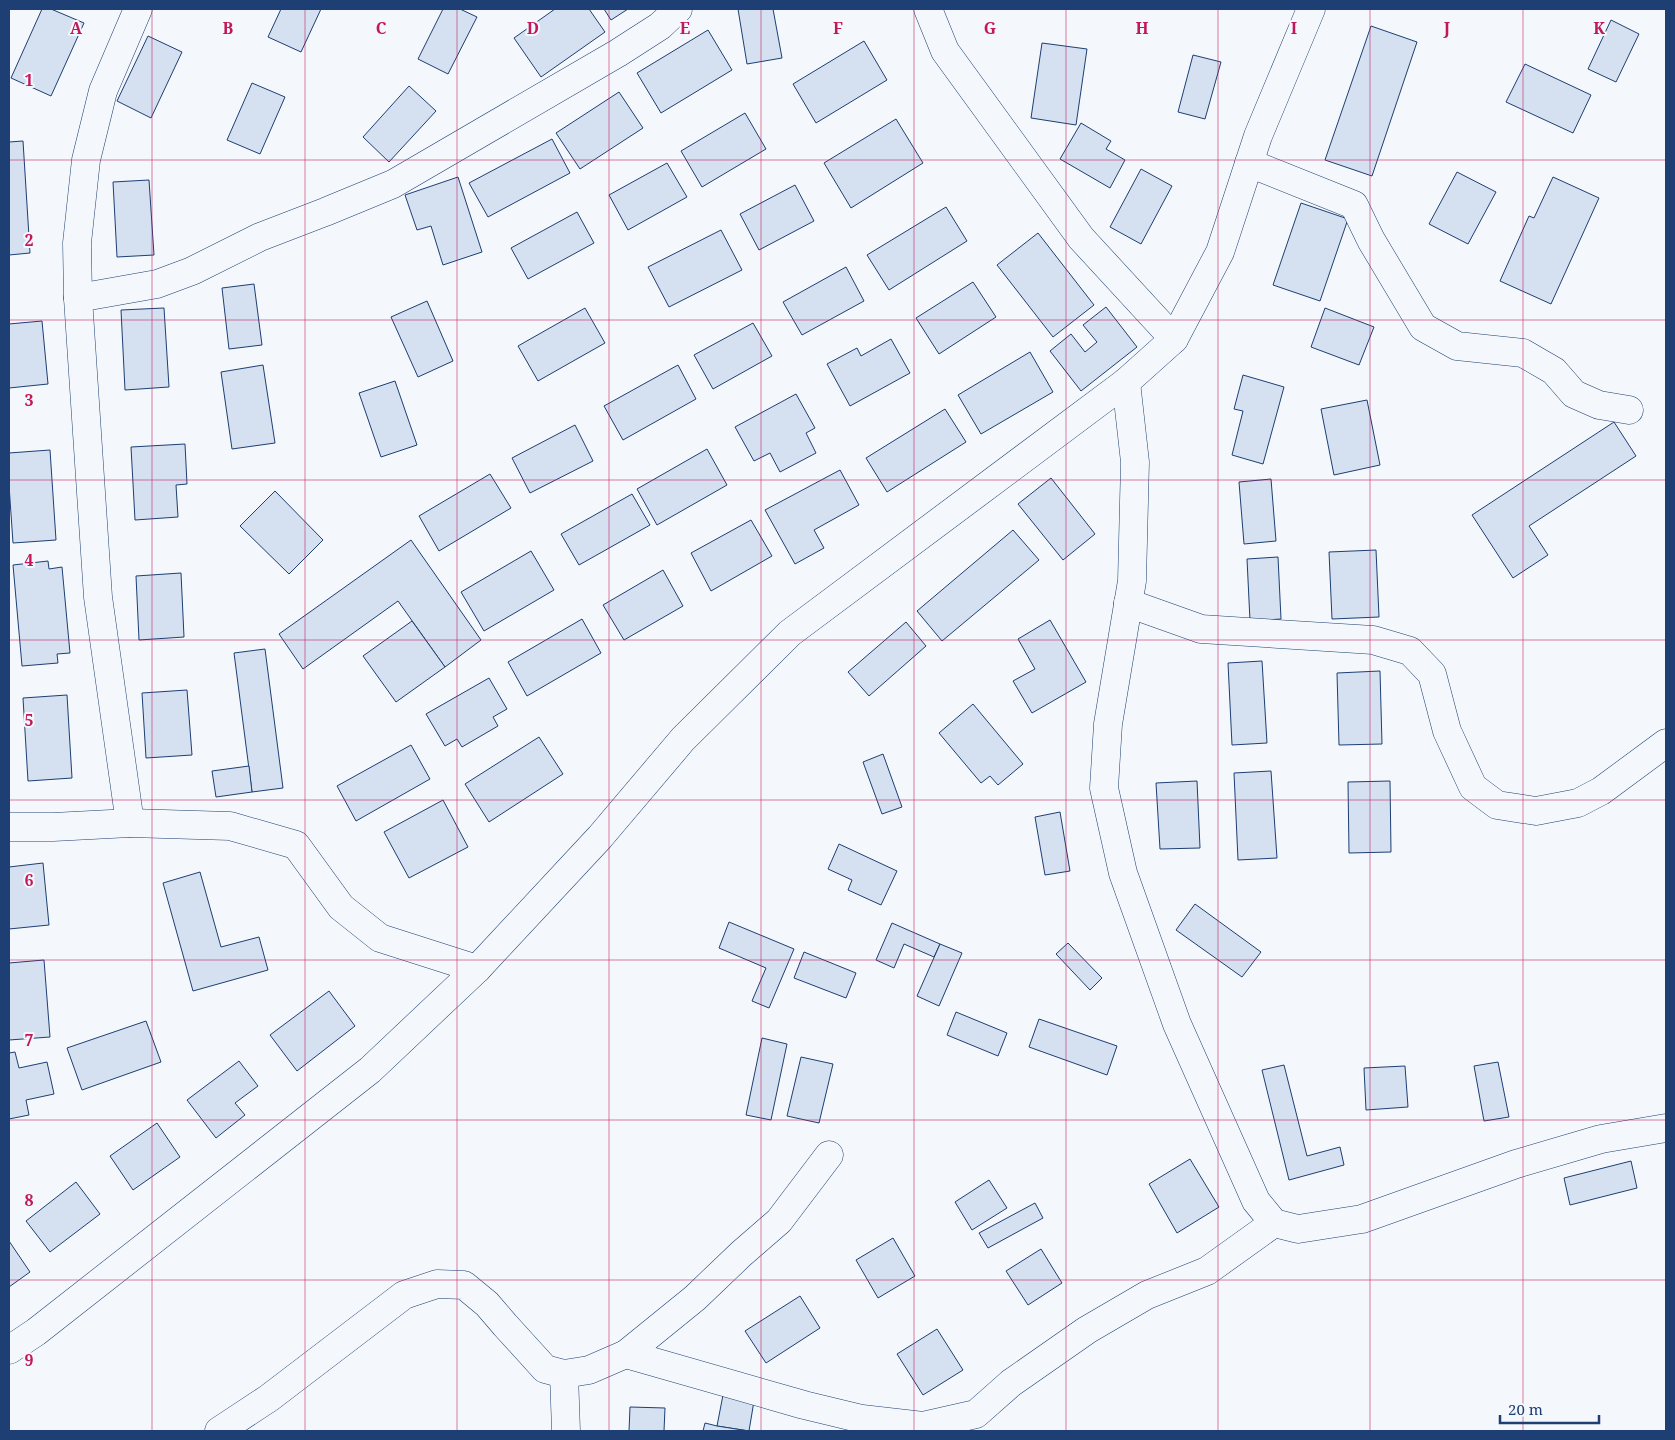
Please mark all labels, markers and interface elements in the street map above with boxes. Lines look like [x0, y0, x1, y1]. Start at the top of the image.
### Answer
text: A [70, 17, 83, 39]
text: B [223, 17, 234, 39]
text: C [376, 17, 387, 39]
text: D [527, 17, 539, 39]
text: E [680, 17, 690, 39]
text: F [833, 17, 843, 39]
text: G [984, 17, 996, 39]
text: H [1135, 17, 1149, 39]
text: I [1291, 17, 1297, 39]
text: J [1443, 17, 1451, 39]
text: K [1593, 17, 1605, 39]
text: 1 [24, 69, 34, 91]
text: 2 [24, 229, 34, 251]
text: 3 [24, 389, 34, 411]
text: 4 [24, 549, 34, 571]
text: 5 [24, 709, 34, 731]
text: 6 [24, 869, 34, 891]
text: 7 [24, 1029, 34, 1051]
text: 8 [24, 1189, 34, 1211]
text: 9 [24, 1349, 34, 1371]
scale bar [1500, 1392, 1599, 1424]
text: 20 m [1508, 1399, 1543, 1419]

